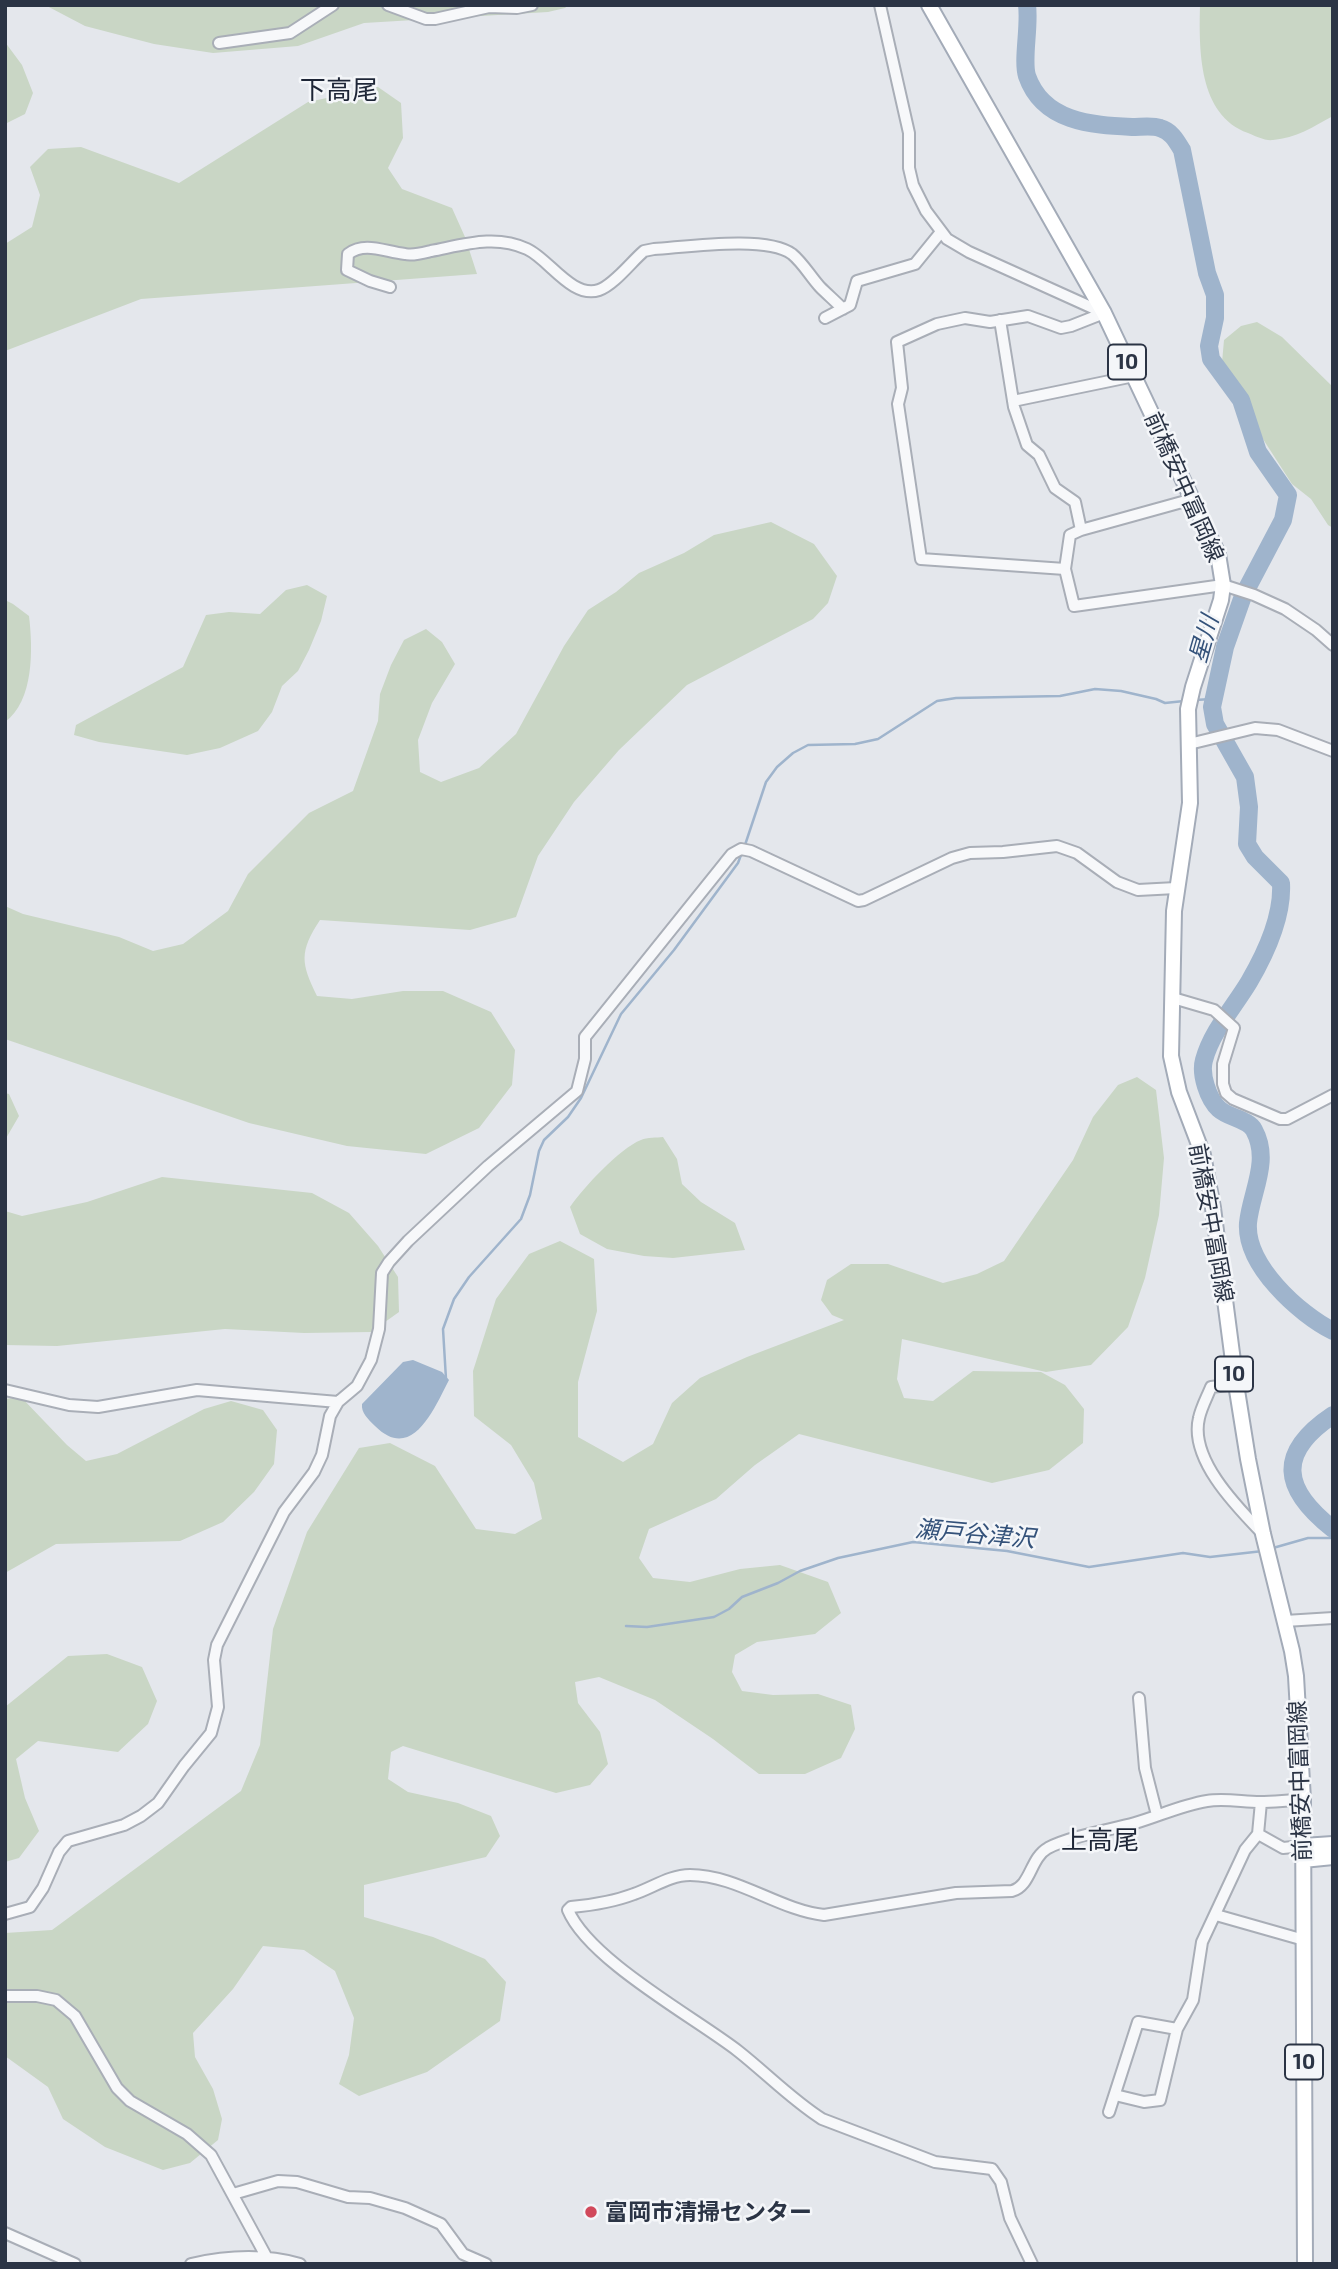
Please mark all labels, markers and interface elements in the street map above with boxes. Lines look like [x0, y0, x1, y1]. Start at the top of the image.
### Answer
district label: 下高尾 [300, 74, 378, 106]
road number: 10 [1108, 344, 1146, 380]
street label: 前橋安中富岡線 [1139, 408, 1229, 566]
water label: 星川 [1184, 612, 1224, 666]
street label: 前橋安中富岡線 [1183, 1141, 1239, 1305]
road number: 10 [1215, 1356, 1253, 1392]
water label: 瀬戸谷津沢 [914, 1514, 1036, 1554]
street label: 前橋安中富岡線 [1283, 1700, 1317, 1862]
district label: 上高尾 [1061, 1824, 1139, 1856]
road number: 10 [1285, 2044, 1323, 2080]
place label: 富岡市清掃センター [605, 2198, 812, 2226]
marker: 富岡市清掃センター [583, 2204, 599, 2220]

